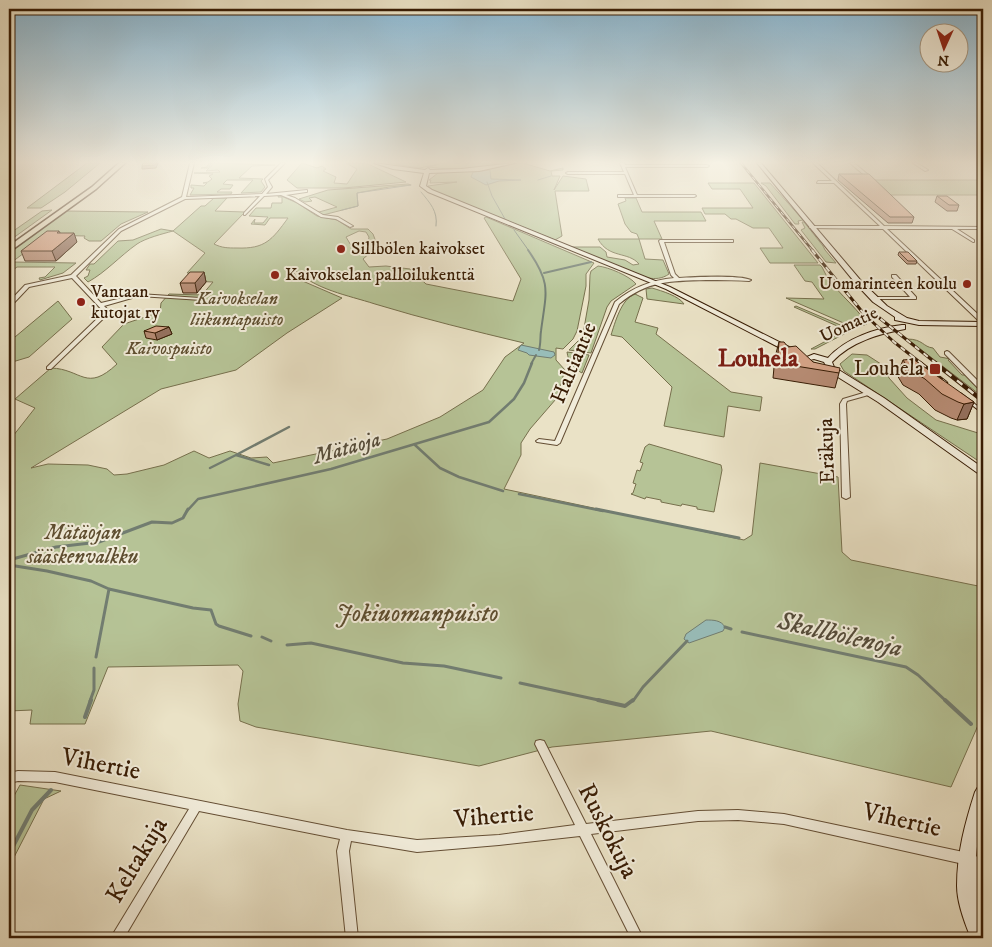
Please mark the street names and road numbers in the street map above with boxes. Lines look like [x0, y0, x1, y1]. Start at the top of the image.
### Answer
street label: Uomatie [817, 302, 881, 348]
street label: Haltiantie [545, 318, 603, 407]
street label: Eräkuja [813, 417, 841, 484]
street label: Vihertie [58, 741, 143, 787]
street label: Ruskokuja [571, 778, 645, 884]
street label: Vihertie [859, 796, 944, 844]
street label: Vihertie [452, 797, 535, 835]
street label: Keltakuja [99, 811, 175, 909]

